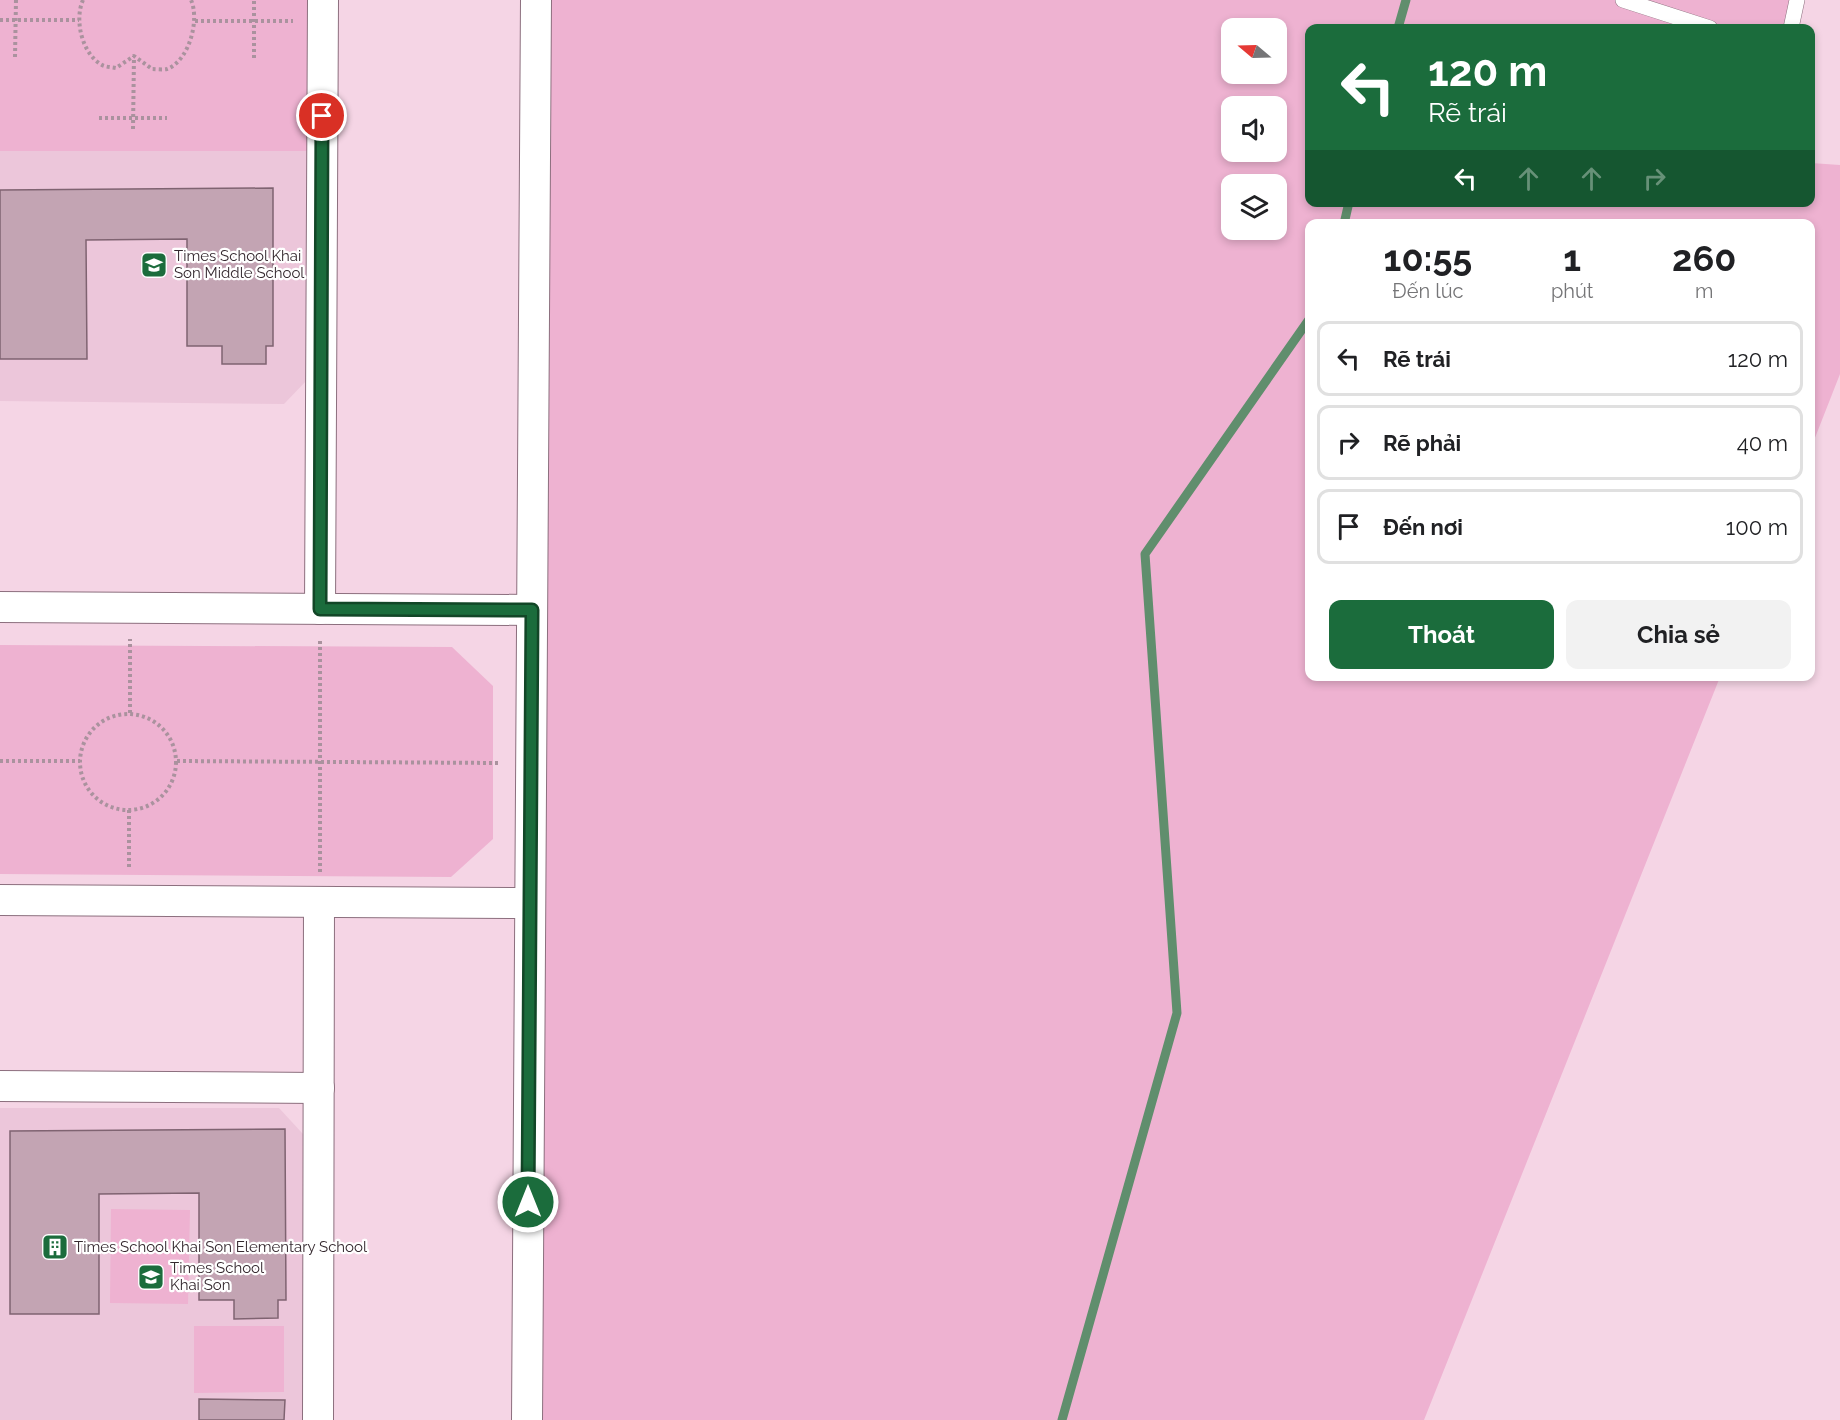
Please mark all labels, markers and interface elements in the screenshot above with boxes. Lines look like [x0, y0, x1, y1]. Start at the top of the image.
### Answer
north arrow [1221, 18, 1287, 84]
map controls [1221, 18, 1287, 240]
text: 120 m [1428, 47, 1547, 96]
icon: left [1329, 48, 1407, 126]
pin [296, 90, 347, 141]
button: sound [1221, 96, 1287, 162]
text: Rẽ trái [1428, 97, 1507, 128]
icon: arrive [305, 99, 338, 132]
icon: left [1449, 162, 1482, 195]
icon: ahead [1512, 162, 1545, 195]
icon: ahead [1575, 162, 1608, 195]
icon: right [1638, 162, 1671, 195]
button: layers [1221, 174, 1287, 240]
text: 10:55 [1384, 237, 1472, 279]
text: 1 [1563, 237, 1581, 279]
text: 260 [1672, 237, 1736, 279]
place label: Times School Khai Son Middle School [174, 247, 305, 282]
school or university icon: Times School Khai Son Middle School [139, 250, 169, 280]
text: Đến lúc [1392, 279, 1464, 303]
text: phút [1551, 279, 1593, 303]
text: m [1695, 279, 1713, 303]
icon: left [1332, 342, 1365, 375]
text: Rẽ trái [1383, 346, 1451, 372]
text: 120 m [1728, 346, 1788, 372]
icon: right [1332, 426, 1365, 459]
text: Rẽ phải [1383, 430, 1461, 456]
text: 40 m [1737, 430, 1788, 456]
icon: arrive [1332, 510, 1365, 543]
text: Đến nơi [1383, 514, 1463, 540]
text: 100 m [1726, 514, 1788, 540]
button: Thoát [1329, 600, 1554, 669]
button: Chia sẻ [1566, 600, 1791, 669]
position arrow [496, 1170, 560, 1234]
building icon: Times School Khai Son Elementary School [40, 1232, 70, 1262]
place label: Times School Khai Son Elementary School [74, 1238, 368, 1256]
place label: Times School Khai Son [170, 1259, 265, 1294]
school or university icon: Times School Khai Son [136, 1262, 166, 1292]

